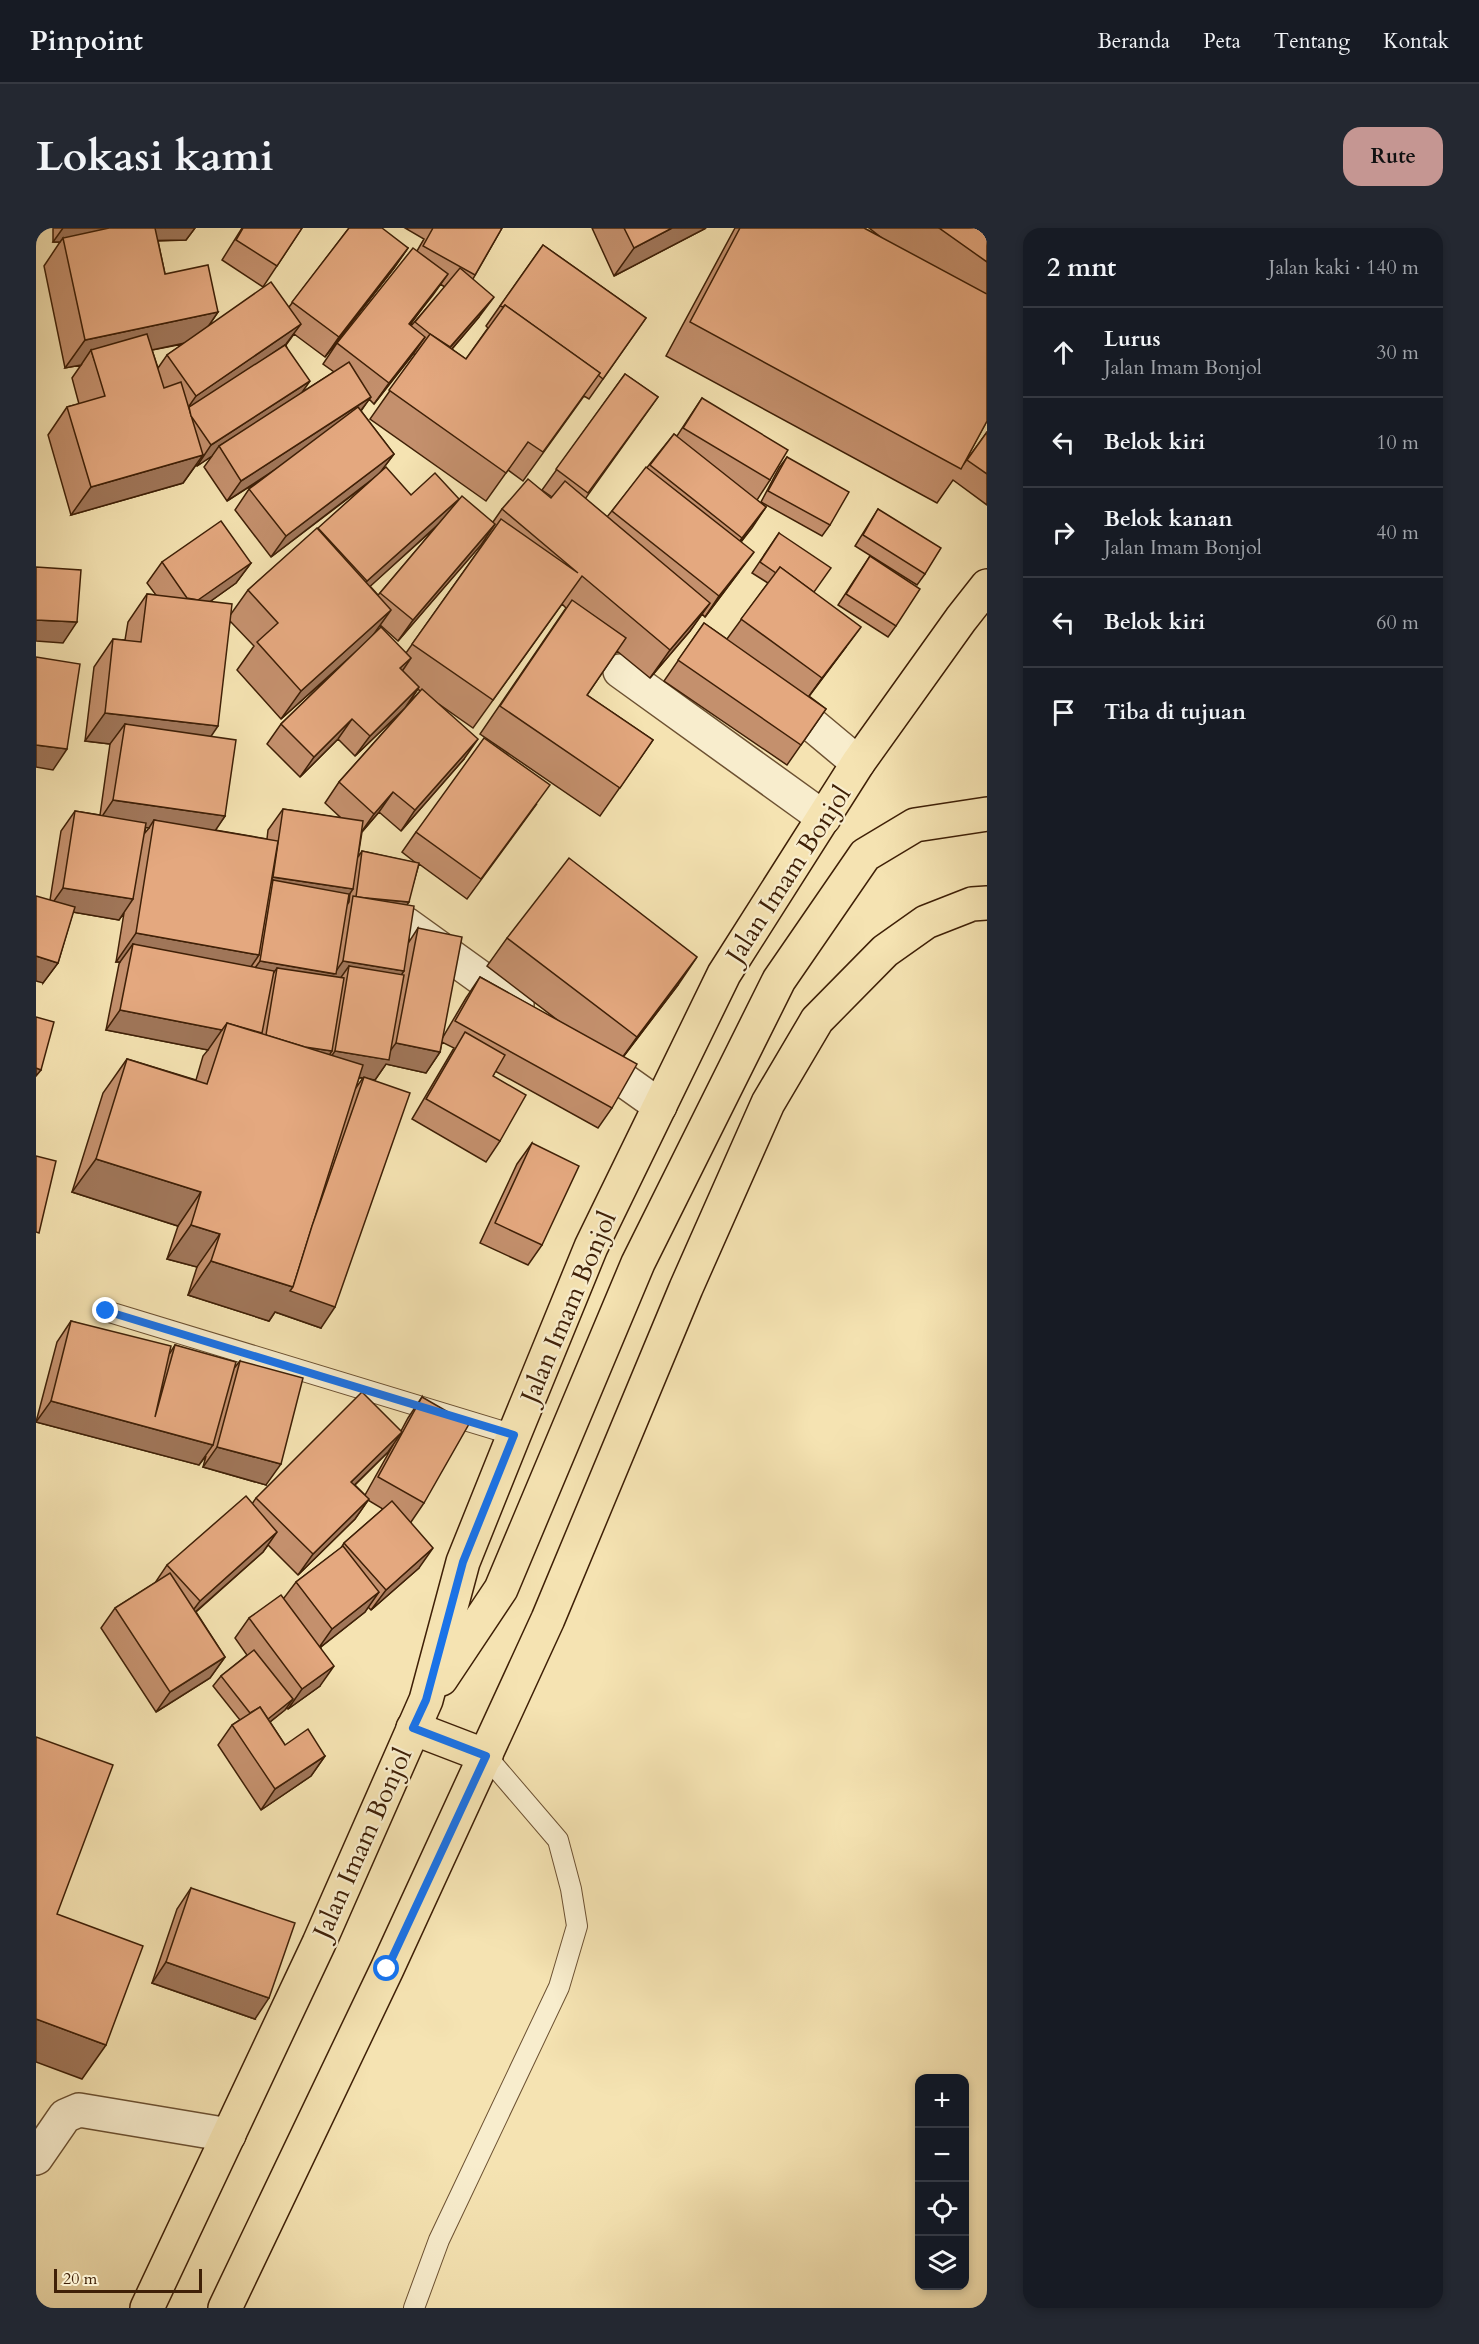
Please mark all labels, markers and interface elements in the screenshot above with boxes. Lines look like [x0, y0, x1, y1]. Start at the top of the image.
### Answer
text: Pinpoint [30, 22, 143, 60]
text: Beranda [1097, 27, 1170, 56]
text: Peta [1203, 27, 1241, 56]
text: Tentang [1274, 27, 1350, 56]
text: Kontak [1383, 27, 1449, 56]
button: Rute [1343, 127, 1443, 186]
text: Lokasi kami [36, 128, 274, 185]
text: 2 mnt [1047, 250, 1116, 285]
text: Jalan kaki · 140 m [1269, 254, 1419, 281]
text: Lurus [1104, 324, 1161, 354]
icon: ahead [1047, 336, 1080, 369]
text: 30 m [1376, 339, 1419, 366]
text: Jalan Imam Bonjol [1104, 354, 1262, 381]
icon: left [1047, 426, 1080, 459]
text: Belok kiri [1104, 427, 1205, 457]
text: 10 m [1376, 429, 1419, 456]
text: Belok kanan [1104, 504, 1233, 534]
icon: right [1047, 516, 1080, 549]
text: 40 m [1376, 519, 1419, 546]
text: Jalan Imam Bonjol [1104, 534, 1262, 561]
icon: left [1047, 606, 1080, 639]
text: Belok kiri [1104, 607, 1205, 637]
text: 60 m [1376, 609, 1419, 636]
icon: arrive [1047, 696, 1080, 729]
text: Tiba di tujuan [1104, 697, 1246, 727]
street label: Jalan Imam Bonjol [716, 778, 859, 973]
street label: Jalan Imam Bonjol [511, 1206, 625, 1412]
route end [92, 1297, 118, 1323]
street label: Jalan Imam Bonjol [303, 1742, 420, 1948]
route start [373, 1955, 399, 1981]
map controls [915, 2074, 969, 2290]
button: + [915, 2074, 969, 2128]
button: − [915, 2128, 969, 2182]
button: locate [915, 2182, 969, 2236]
button: layers [915, 2236, 969, 2290]
scale bar [54, 2266, 202, 2294]
text: 20 m [63, 2268, 97, 2290]

